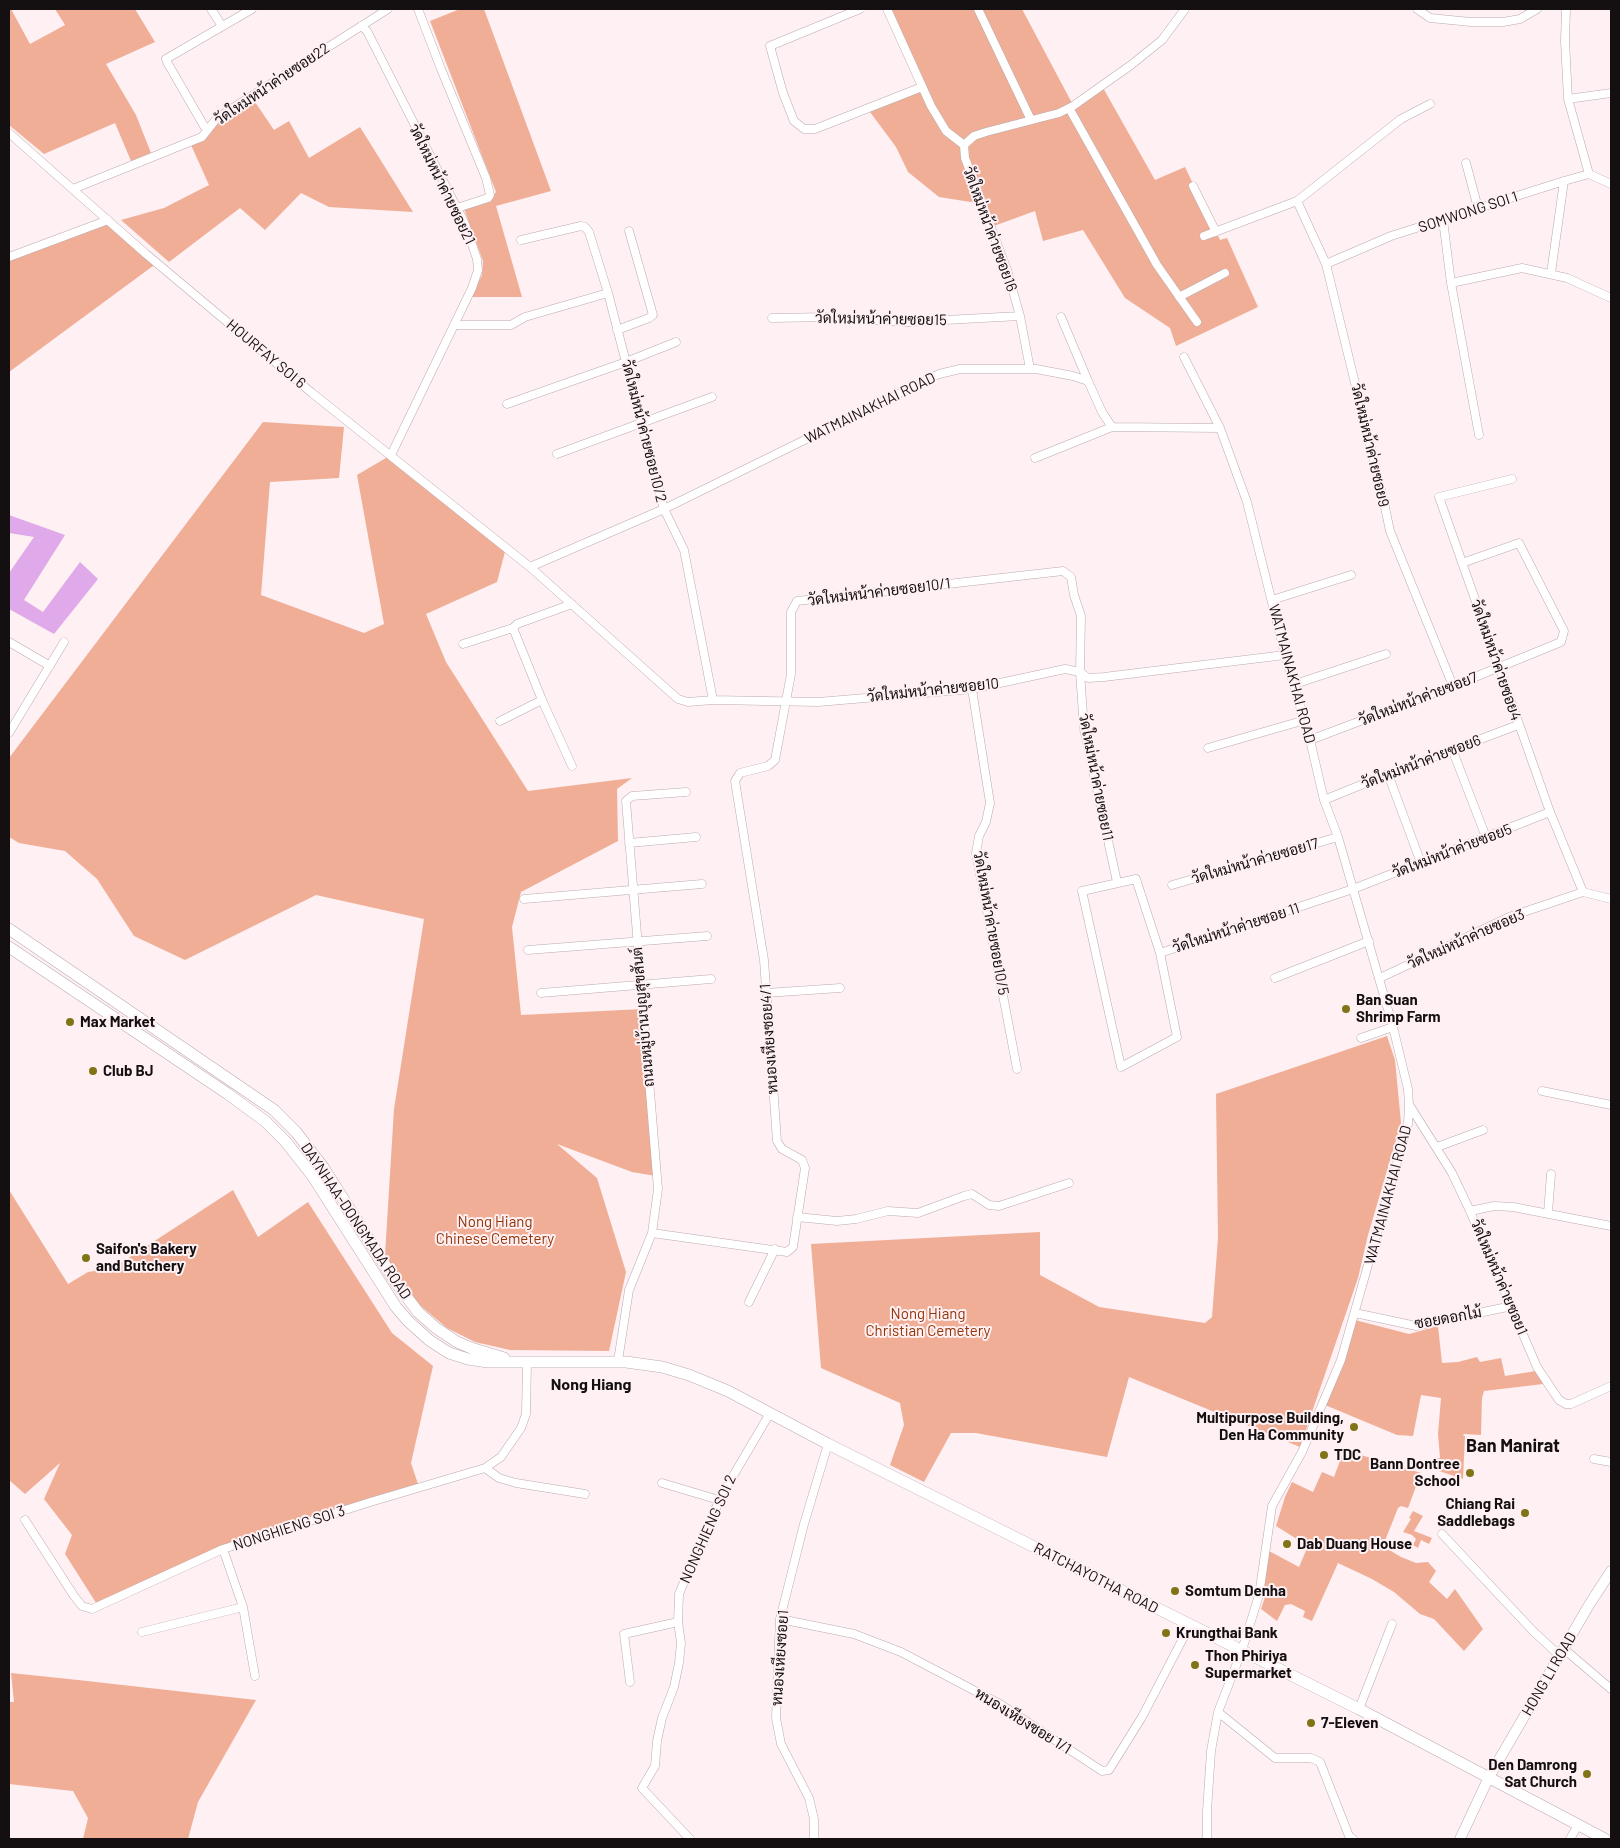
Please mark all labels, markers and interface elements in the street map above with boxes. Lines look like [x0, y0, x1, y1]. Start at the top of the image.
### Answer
street label: วัดใหม่หน้าค่ายซอย22 [211, 39, 333, 129]
street label: วัดใหม่หน้าค่ายซอย21 [405, 121, 479, 247]
street label: วัดใหม่หน้าค่ายซอย16 [959, 164, 1021, 294]
street label: SOMWONG SOI 1 [1416, 187, 1520, 237]
street label: วัดใหม่หน้าค่ายซอย15 [815, 309, 947, 329]
street label: HOURFAY SOI 6 [223, 316, 309, 392]
street label: วัดใหม่หน้าค่ายซอย10/2 [618, 358, 670, 504]
street label: WATMAINAKHAI ROAD [802, 368, 938, 448]
street label: วัดใหม่หน้าค่ายซอย9 [1347, 381, 1393, 509]
street label: วัดใหม่หน้าค่ายซอย10/1 [807, 574, 951, 610]
street label: วัดใหม่หน้าค่ายซอย4 [1467, 597, 1525, 723]
street label: WATMAINAKHAI ROAD [1265, 602, 1319, 746]
street label: วัดใหม่หน้าค่ายซอย7 [1356, 668, 1480, 730]
street label: วัดใหม่หน้าค่ายซอย10 [866, 674, 1000, 706]
street label: วัดใหม่หน้าค่ายซอย11 [1075, 712, 1117, 842]
street label: วัดใหม่หน้าค่ายซอย6 [1359, 731, 1483, 793]
street label: วัดใหม่หน้าค่ายซอย5 [1390, 820, 1514, 882]
street label: วัดใหม่หน้าค่ายซอย17 [1189, 834, 1321, 888]
street label: วัดใหม่หน้าค่ายซอย10/5 [969, 849, 1013, 997]
street label: วัดใหม่หน้าค่ายซอย 11 [1170, 899, 1302, 957]
street label: วัดใหม่หน้าค่ายซอย3 [1405, 905, 1527, 973]
street label: ถนนหมู่บ้านบุญสุขสันต์ [628, 946, 658, 1088]
street label: หนองเหียงซอย4/1 [756, 983, 782, 1095]
place label: Ban Suan Shrimp Farm [1356, 991, 1441, 1026]
marker: Ban Suan Shrimp Farm [1340, 1003, 1352, 1015]
place label: Max Market [80, 1013, 155, 1031]
marker: Max Market [64, 1016, 76, 1028]
place label: Club BJ [103, 1062, 153, 1080]
marker: Club BJ [87, 1065, 99, 1077]
street label: WATMAINAKHAI ROAD [1361, 1123, 1415, 1267]
street label: DAYNHAA-DONGMADA ROAD [297, 1139, 415, 1303]
park label: Nong Hiang Chinese Cemetery [436, 1213, 554, 1248]
street label: วัดใหม่หน้าค่ายซอย1 [1466, 1216, 1532, 1338]
place label: Saifon's Bakery and Butchery [96, 1240, 197, 1275]
marker: Saifon's Bakery and Butchery [80, 1252, 92, 1264]
street label: ซอยดอกไม้ [1413, 1303, 1483, 1333]
park label: Nong Hiang Christian Cemetery [865, 1305, 991, 1340]
district label: Nong Hiang [551, 1375, 631, 1395]
place label: Multipurpose Building, Den Ha Community [1196, 1409, 1344, 1444]
marker: Multipurpose Building, Den Ha Community [1348, 1421, 1360, 1433]
district label: Ban Manirat [1466, 1435, 1560, 1457]
place label: TDC [1334, 1446, 1361, 1464]
marker: TDC [1318, 1449, 1330, 1461]
place label: Bann Dontree School [1370, 1455, 1460, 1490]
marker: Bann Dontree School [1464, 1467, 1476, 1479]
street label: NONGHIENG SOI 2 [676, 1472, 740, 1586]
place label: Chiang Rai Saddlebags [1437, 1495, 1515, 1530]
street label: NONGHIENG SOI 3 [231, 1501, 347, 1555]
marker: Chiang Rai Saddlebags [1519, 1507, 1531, 1519]
place label: Dab Duang House [1297, 1535, 1412, 1553]
marker: Dab Duang House [1281, 1538, 1293, 1550]
street label: RATCHAYOTHA ROAD [1031, 1539, 1161, 1617]
place label: Somtum Denha [1185, 1582, 1286, 1600]
marker: Somtum Denha [1169, 1585, 1181, 1597]
street label: หนองเหียงซอย1 [768, 1609, 792, 1707]
place label: Krungthai Bank [1176, 1624, 1278, 1642]
marker: Krungthai Bank [1160, 1627, 1172, 1639]
street label: HONG LI ROAD [1518, 1629, 1580, 1719]
place label: Thon Phiriya Supermarket [1205, 1647, 1292, 1682]
marker: Thon Phiriya Supermarket [1189, 1659, 1201, 1671]
street label: หนองเหียงซอย 1/1 [971, 1684, 1075, 1758]
place label: 7-Eleven [1321, 1714, 1378, 1732]
marker: 7-Eleven [1305, 1717, 1317, 1729]
place label: Den Damrong Sat Church [1488, 1756, 1577, 1791]
marker: Den Damrong Sat Church [1581, 1768, 1593, 1780]

